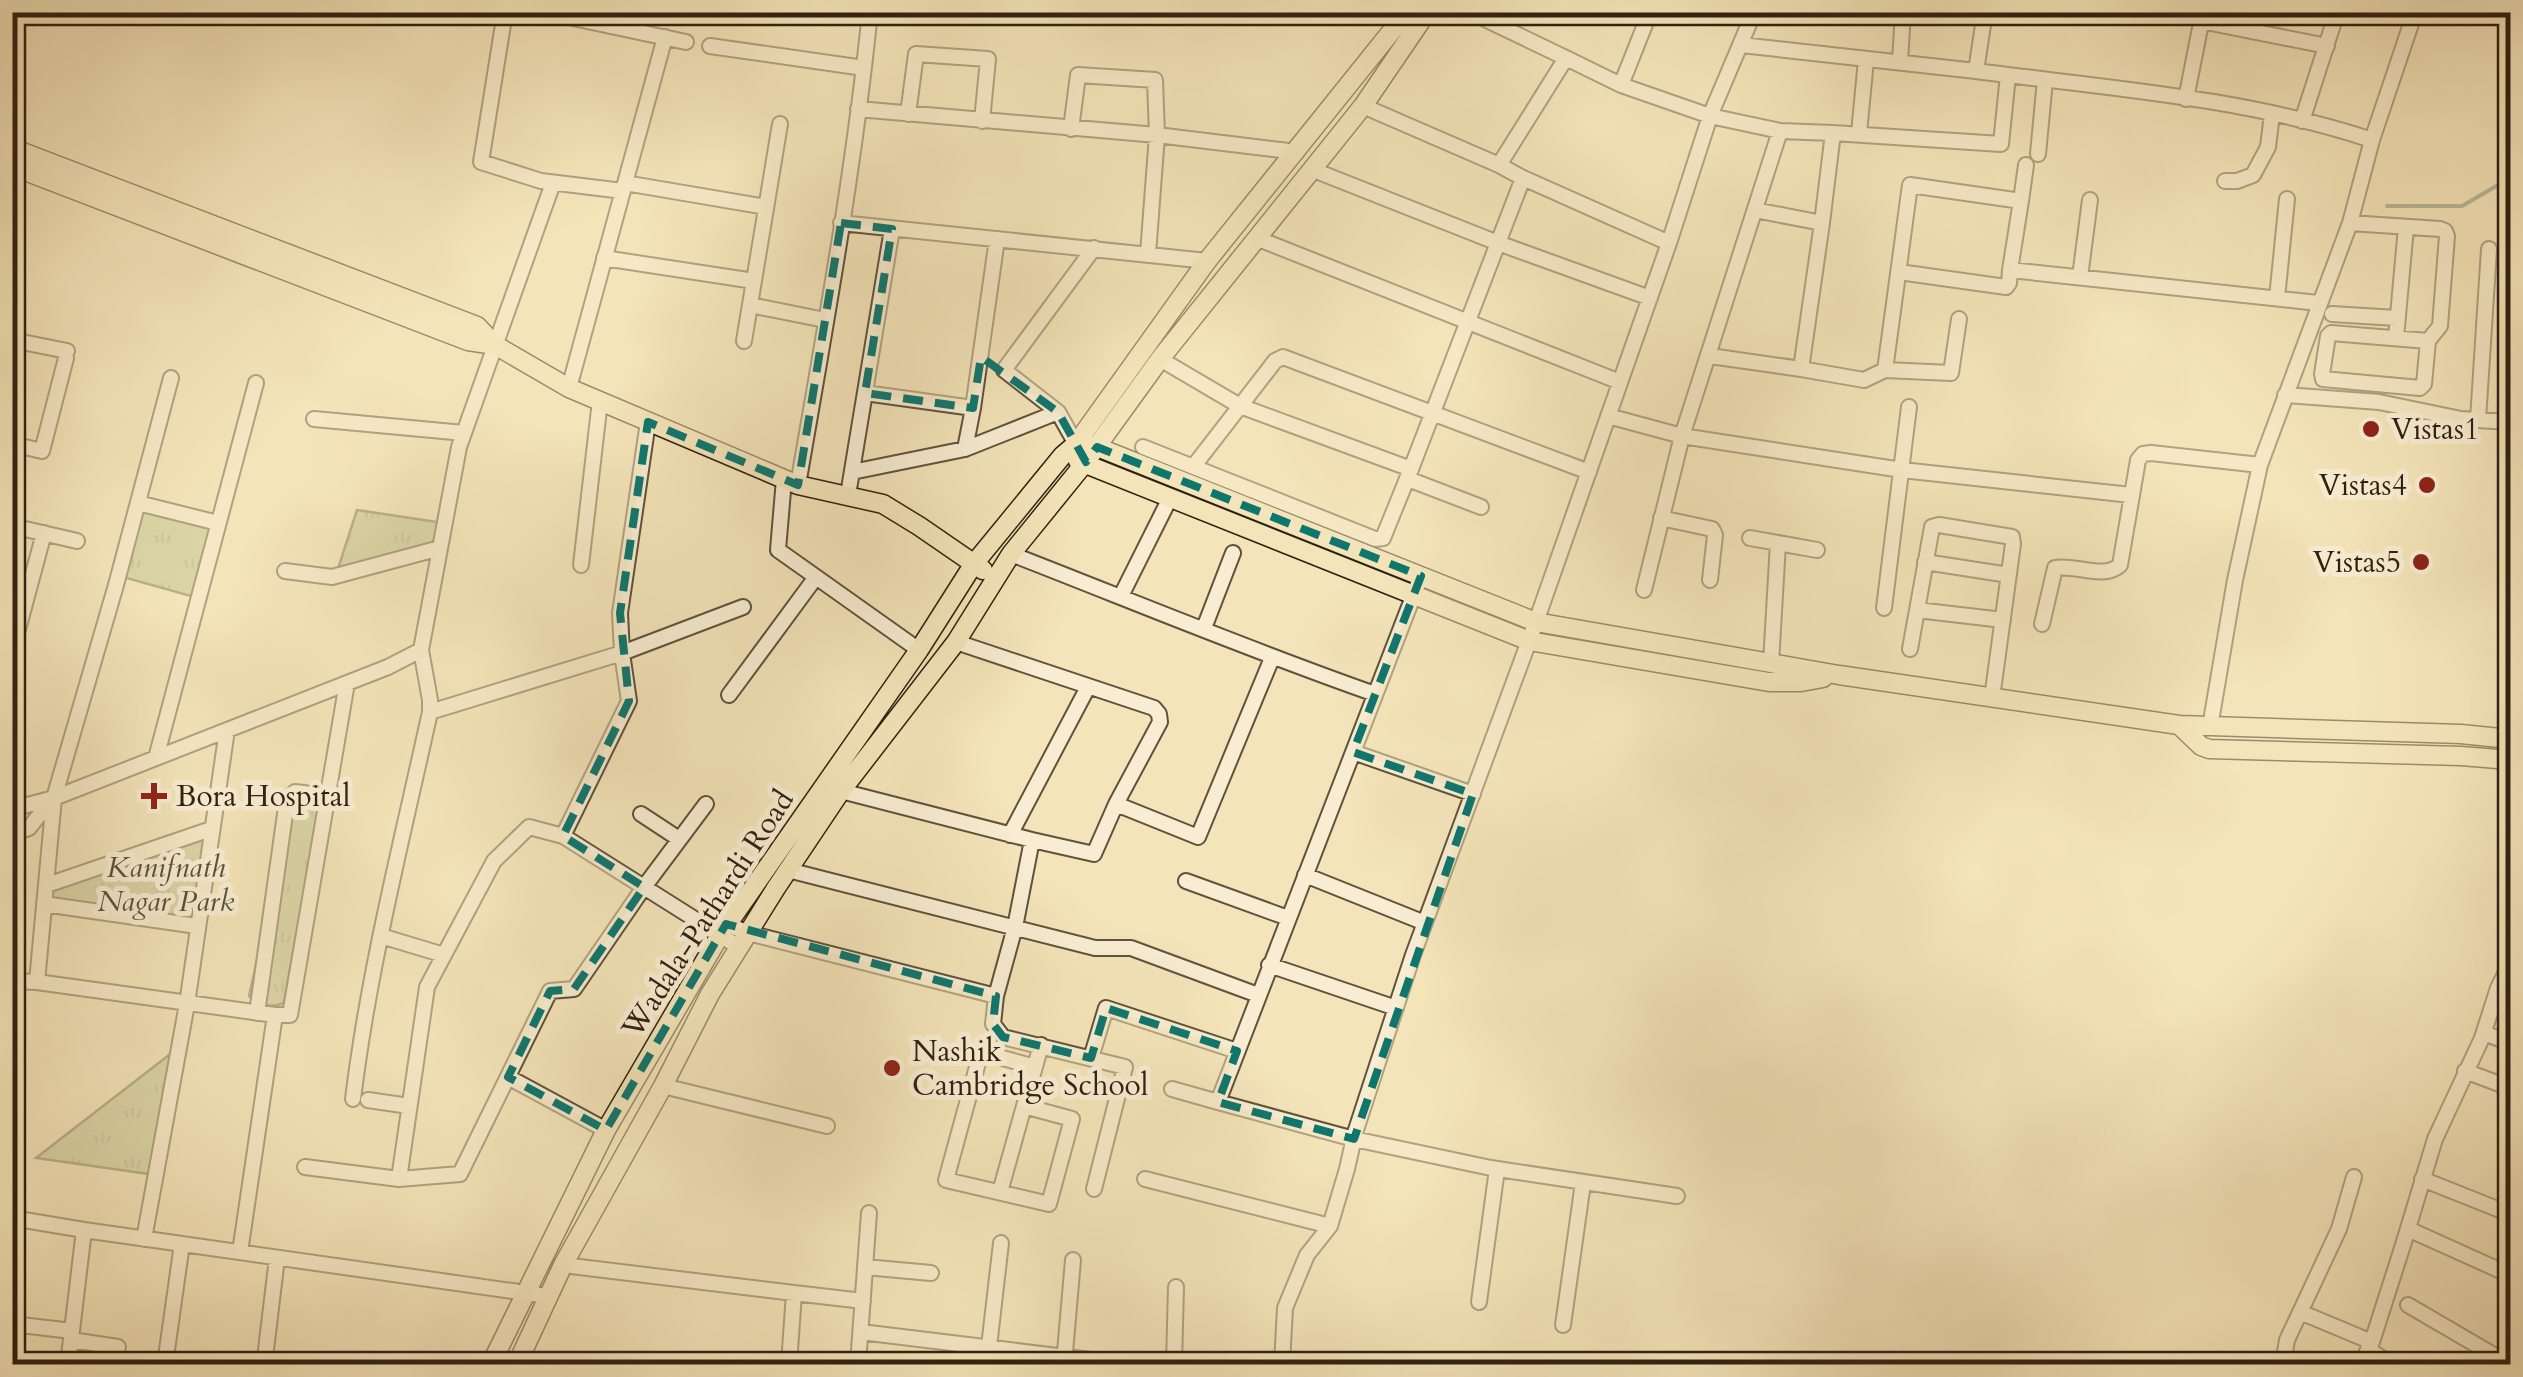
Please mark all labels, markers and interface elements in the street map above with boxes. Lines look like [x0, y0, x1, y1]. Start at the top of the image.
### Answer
place label: Vistas1 [2391, 409, 2479, 450]
marker: Vistas1 [2360, 418, 2382, 440]
place label: Vistas4 [2319, 465, 2407, 506]
marker: Vistas4 [2416, 474, 2438, 496]
place label: Vistas5 [2313, 542, 2401, 583]
marker: Vistas5 [2410, 551, 2432, 573]
place label: Bora Hospital [176, 776, 351, 817]
street label: Wadala-Pathardi Road [612, 782, 804, 1047]
marker: Bora Hospital [141, 783, 167, 809]
park label: Kanifnath Nagar Park [98, 847, 235, 922]
place label: Nashik Cambridge School [912, 1031, 1149, 1106]
marker: Nashik Cambridge School [881, 1057, 903, 1079]

